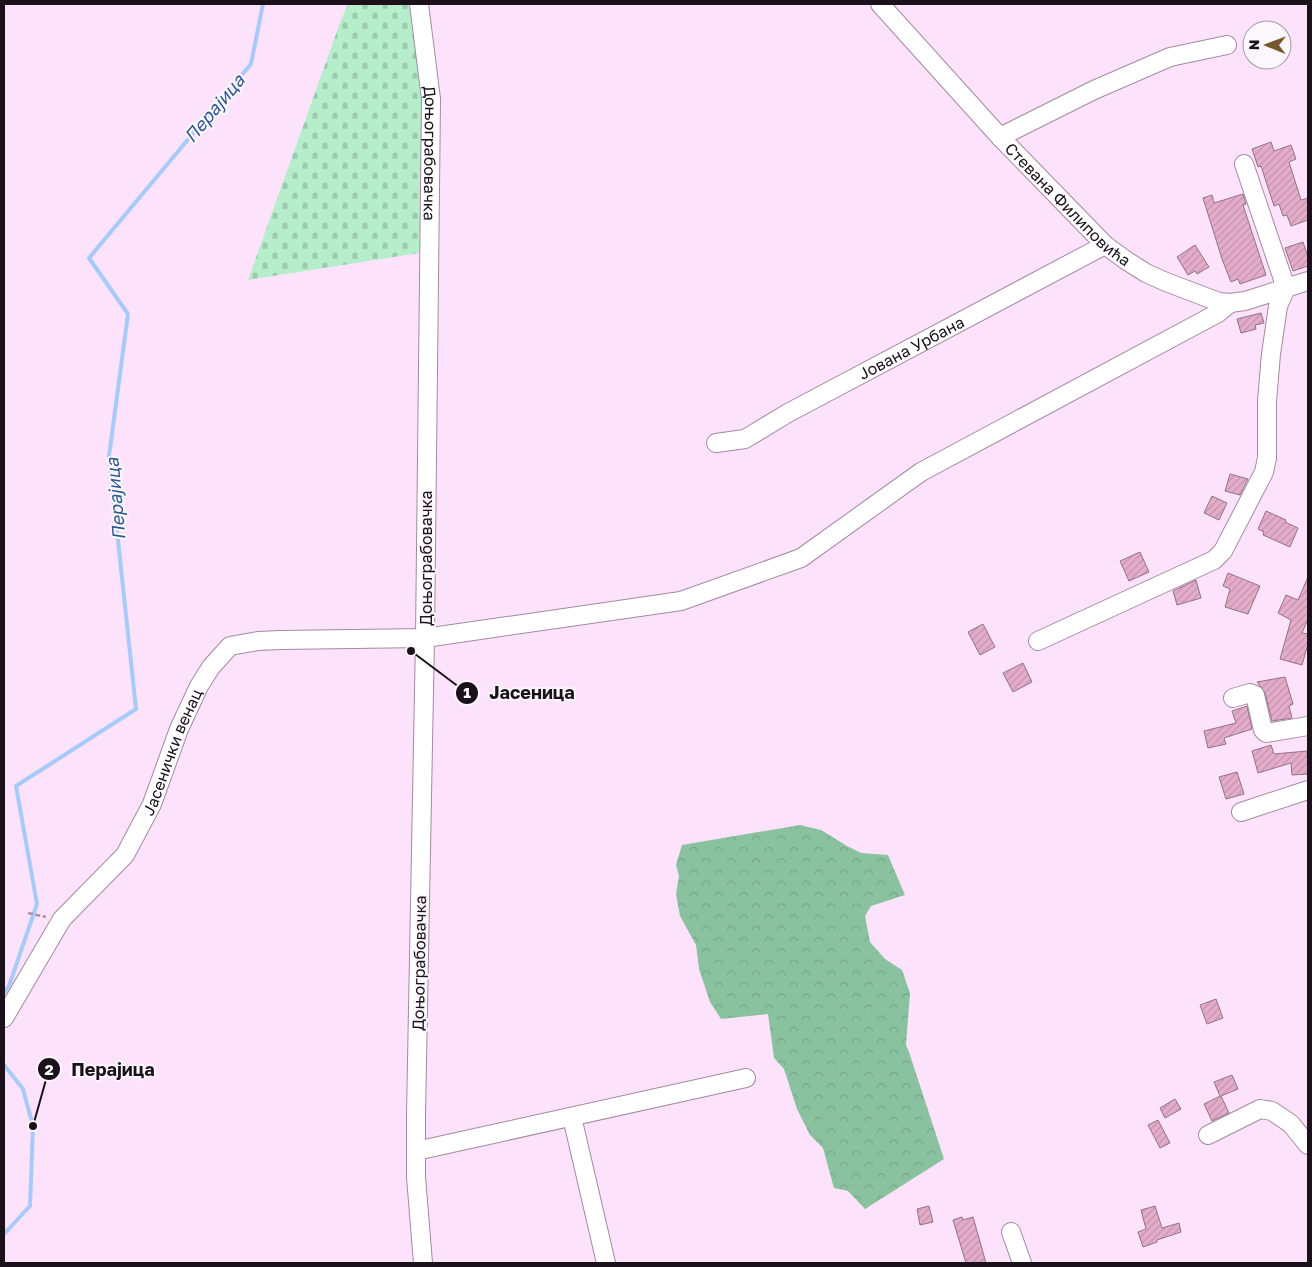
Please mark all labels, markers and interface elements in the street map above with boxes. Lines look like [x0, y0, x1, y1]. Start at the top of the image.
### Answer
north arrow [1242, 20, 1292, 70]
text: N [1245, 39, 1262, 50]
water label: Перајица [179, 69, 249, 147]
street label: Доњограбовачка [419, 84, 441, 221]
street label: Стевана Филиповића [1001, 138, 1135, 270]
street label: Јована Урбана [855, 312, 968, 384]
water label: Перајица [100, 456, 130, 541]
street label: Доњограбовачка [416, 490, 436, 626]
callout: Јасеница [454, 677, 585, 710]
text: Јасеница [489, 681, 575, 703]
text: 1 [463, 683, 471, 701]
street label: Јасенички венац [138, 685, 206, 819]
street label: Доњограбовачка [408, 895, 430, 1031]
callout: Перајица [36, 1053, 165, 1086]
text: Перајица [71, 1058, 155, 1080]
text: 2 [44, 1060, 54, 1078]

